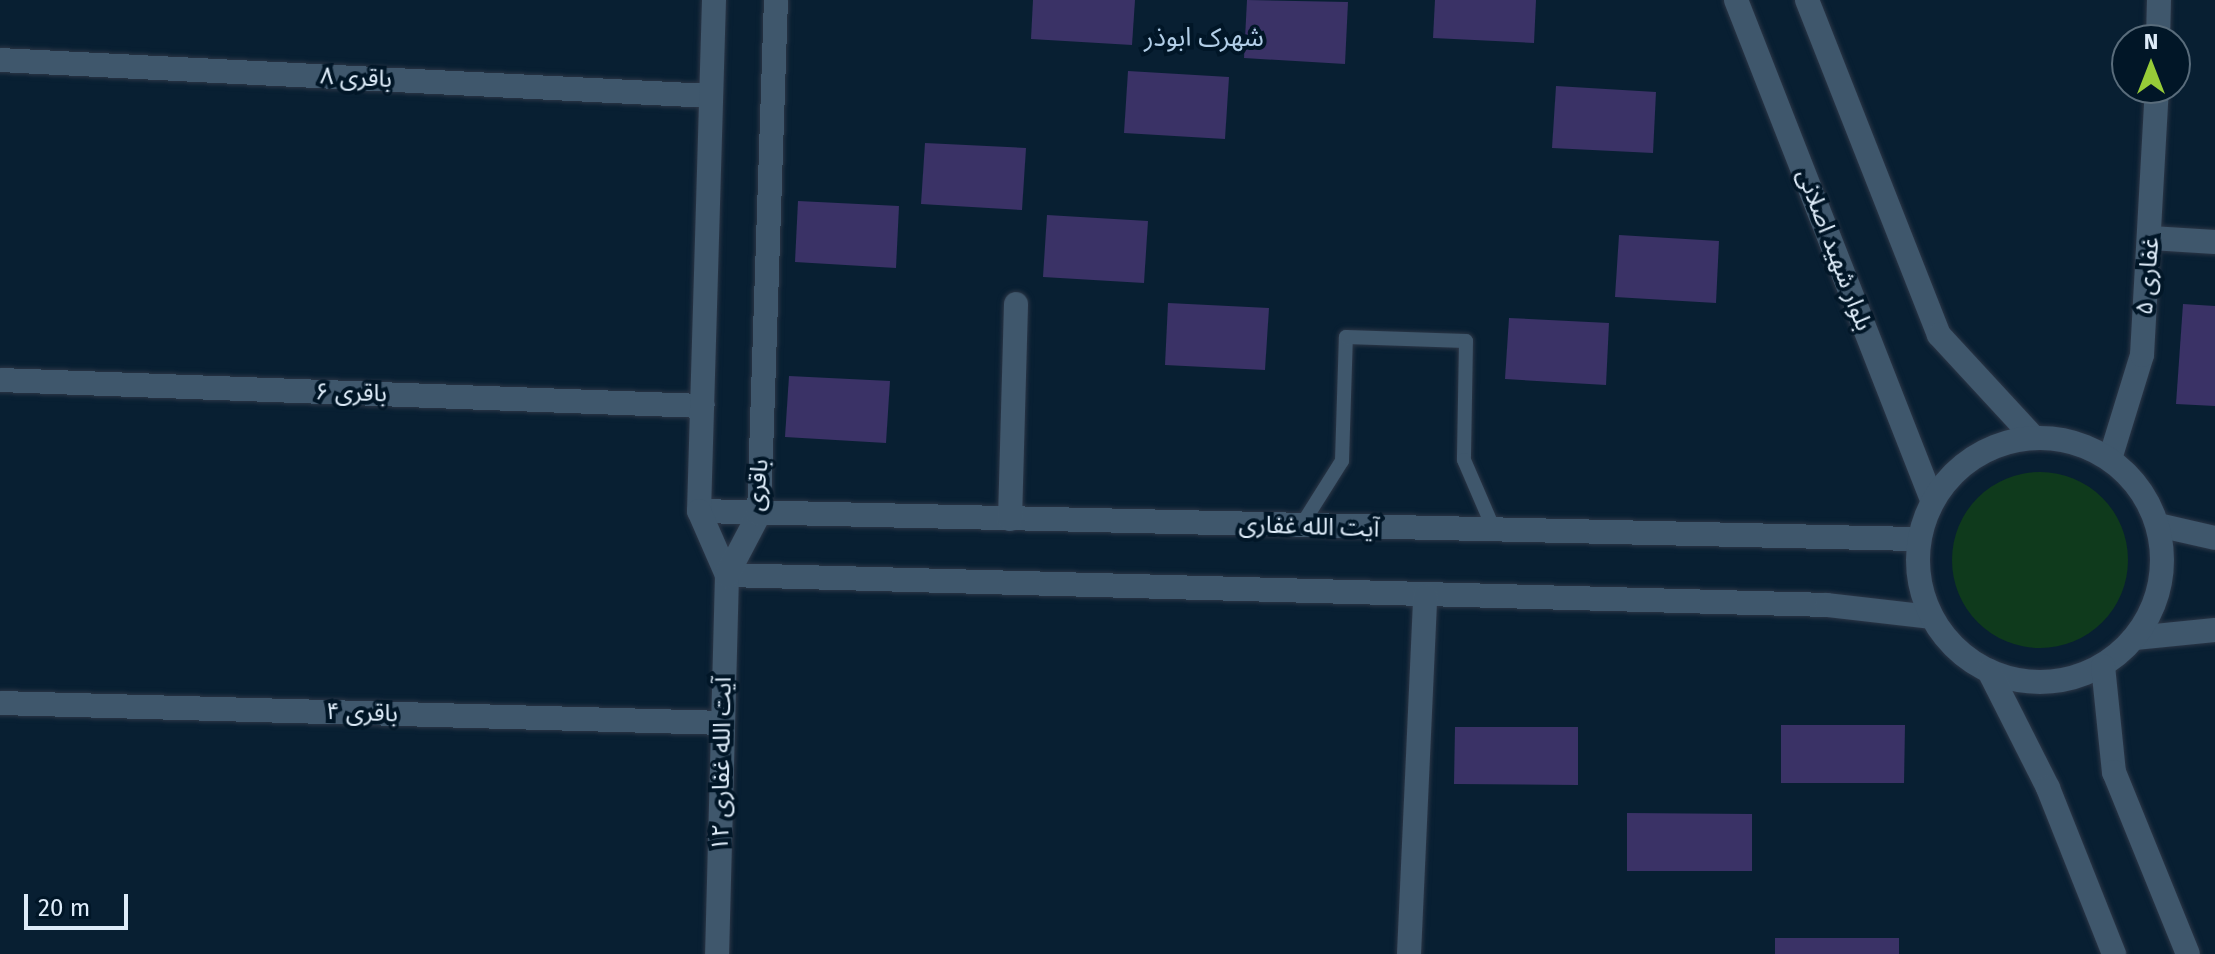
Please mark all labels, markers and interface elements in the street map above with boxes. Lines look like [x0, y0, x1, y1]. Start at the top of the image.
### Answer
district label: شهرک ابوذر [1144, 22, 1264, 54]
north arrow [2111, 24, 2191, 104]
text: N [2144, 28, 2158, 55]
street label: باقری ۸ [319, 62, 393, 94]
street label: بلوار شهید اصلانی [1790, 165, 1878, 335]
street label: غفاری ۵ [2130, 236, 2166, 316]
street label: باقری ۶ [315, 377, 387, 409]
street label: باقری [741, 458, 775, 512]
street label: آیت الله غفاری [1238, 510, 1380, 544]
street label: آیت الله غفاری ۱۲ [706, 677, 738, 851]
street label: باقری ۴ [326, 697, 398, 729]
scale bar [28, 878, 132, 928]
text: 20 m [38, 894, 90, 922]

